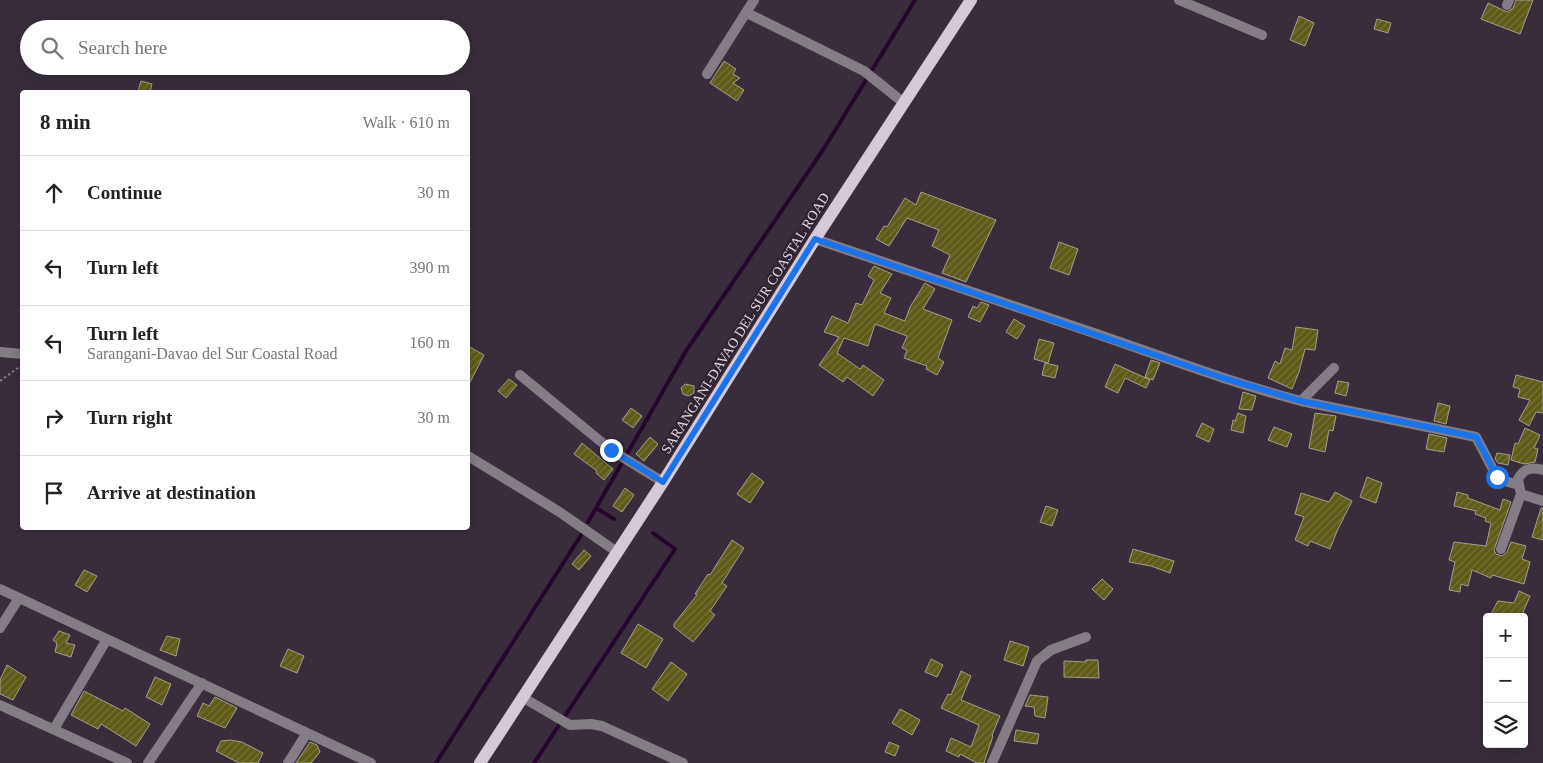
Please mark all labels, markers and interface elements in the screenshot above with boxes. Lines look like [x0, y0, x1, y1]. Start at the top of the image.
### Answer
search box [20, 20, 470, 75]
icon: search [38, 34, 66, 62]
text: Search here [78, 37, 167, 58]
text: 8 min [40, 110, 91, 134]
text: Walk · 610 m [363, 114, 450, 131]
icon: ahead [40, 179, 68, 207]
text: Continue [87, 182, 162, 203]
text: 30 m [418, 184, 450, 201]
street label: SARANGANI-DAVAO DEL SUR COASTAL ROAD [658, 190, 832, 456]
icon: left [40, 254, 68, 282]
text: Turn left [87, 257, 159, 278]
text: 390 m [410, 259, 450, 276]
text: Turn left [87, 323, 159, 344]
icon: left [40, 329, 68, 357]
text: 160 m [410, 334, 450, 351]
text: Sarangani-Davao del Sur Coastal Road [87, 345, 338, 362]
icon: right [40, 404, 68, 432]
text: Turn right [87, 407, 172, 428]
text: 30 m [418, 409, 450, 426]
route end [600, 439, 623, 462]
route start [1486, 466, 1509, 489]
icon: arrive [40, 479, 68, 507]
text: Arrive at destination [87, 482, 256, 503]
map controls [1483, 613, 1528, 748]
button: + [1483, 613, 1528, 658]
button: − [1483, 658, 1528, 703]
button: layers [1483, 703, 1528, 748]

